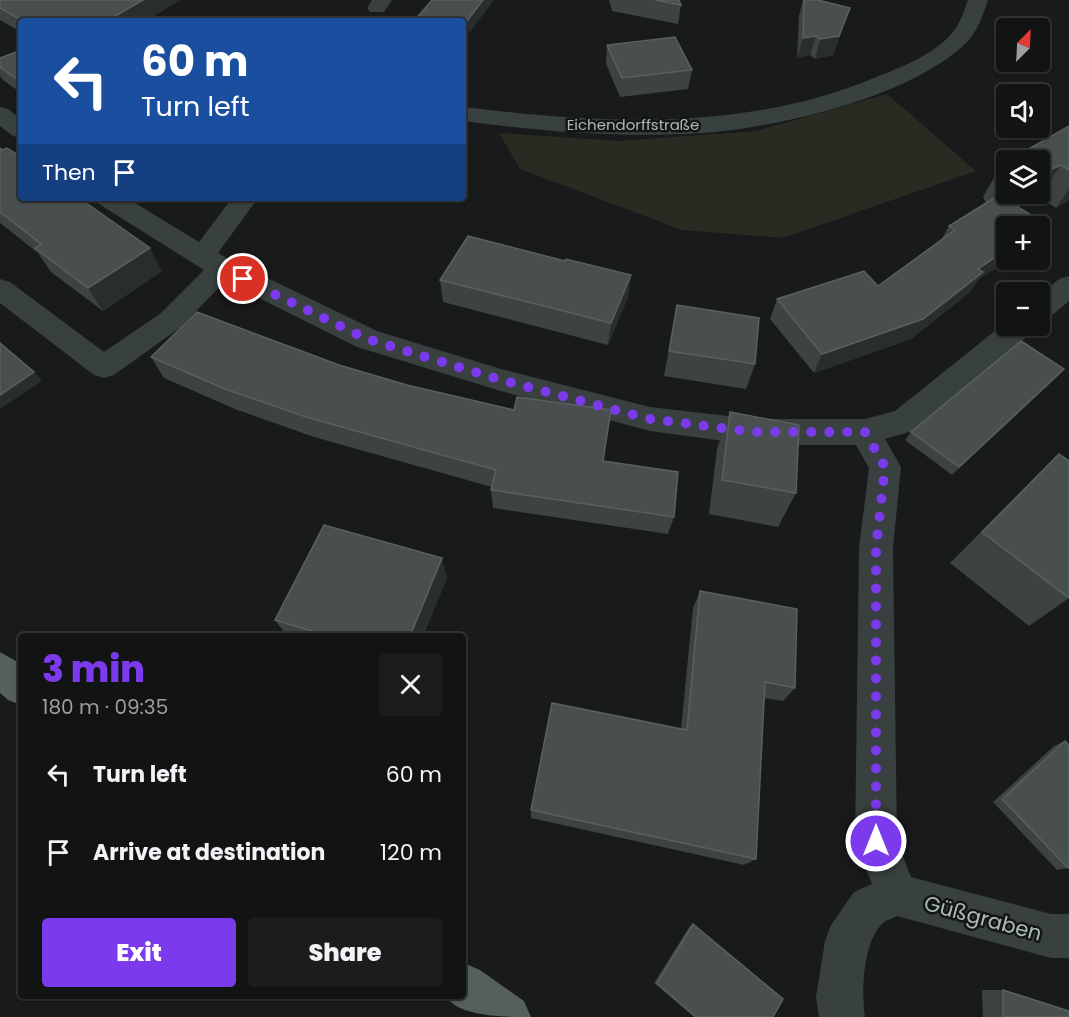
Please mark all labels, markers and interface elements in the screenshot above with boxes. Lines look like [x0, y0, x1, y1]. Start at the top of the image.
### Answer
north arrow [996, 18, 1050, 72]
map controls [996, 18, 1050, 336]
text: 60 m [141, 32, 249, 91]
icon: left [42, 42, 120, 120]
button: sound [996, 84, 1050, 138]
text: Turn left [141, 88, 250, 125]
street label: Eichendorffstraße [567, 114, 699, 135]
button: layers [996, 150, 1050, 204]
icon: arrive [108, 156, 141, 189]
text: Then [42, 157, 96, 188]
button: + [996, 216, 1050, 270]
pin [217, 253, 268, 304]
icon: arrive [226, 262, 259, 295]
button: − [996, 282, 1050, 336]
text: 3 min [42, 644, 145, 695]
button: close [379, 653, 442, 716]
text: 180 m · 09:35 [42, 693, 168, 721]
icon: left [42, 758, 75, 791]
text: Turn left [93, 759, 187, 790]
text: 60 m [386, 759, 442, 790]
position arrow [844, 809, 908, 873]
icon: arrive [42, 836, 75, 869]
text: Arrive at destination [93, 837, 325, 868]
text: 120 m [380, 837, 442, 868]
street label: Güßgraben [921, 888, 1045, 948]
button: Exit [42, 918, 236, 987]
button: Share [248, 918, 442, 987]

